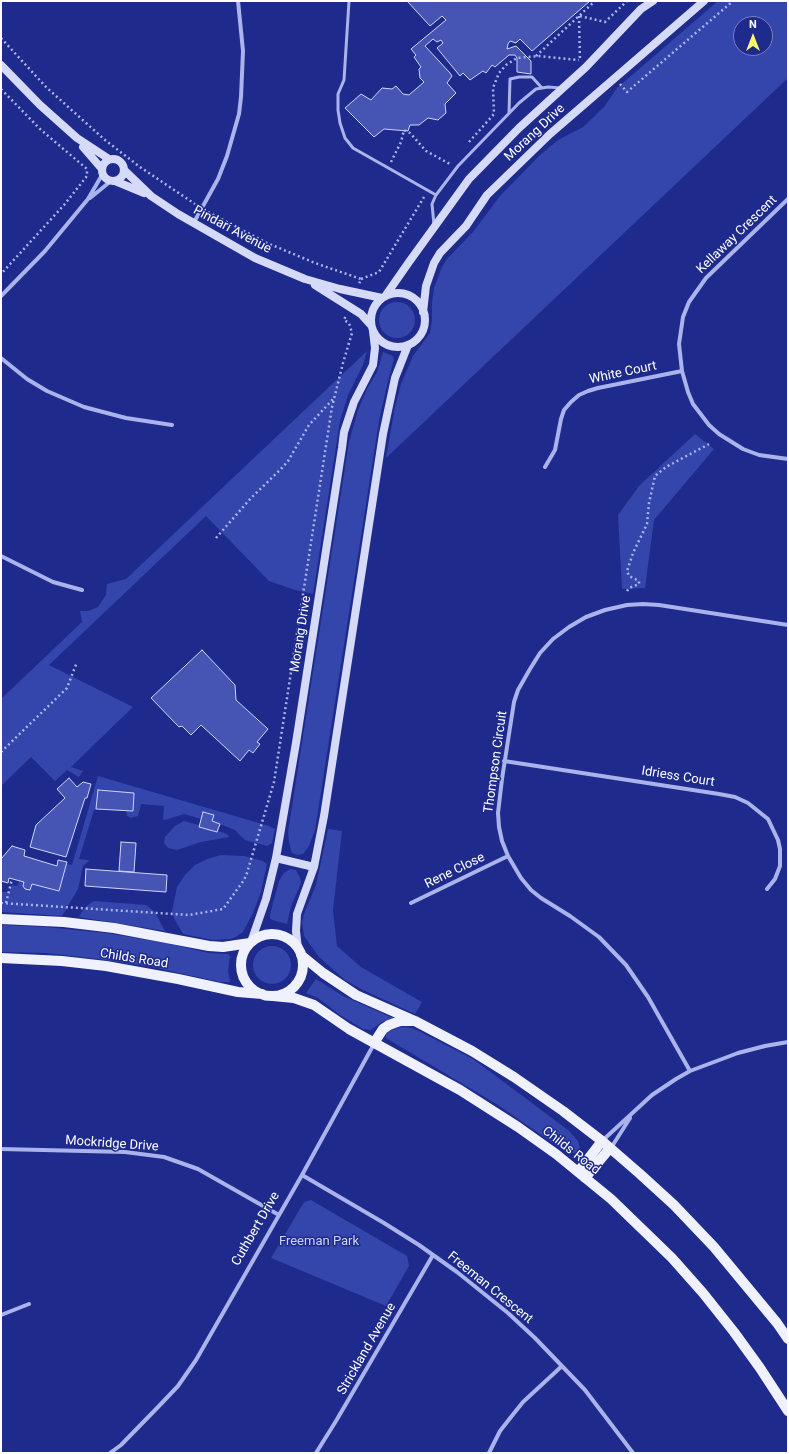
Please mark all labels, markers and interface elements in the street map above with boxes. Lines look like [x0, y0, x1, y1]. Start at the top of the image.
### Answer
north arrow [733, 16, 773, 56]
text: N [749, 18, 757, 31]
street label: Morang Drive [502, 101, 568, 165]
street label: Kellaway Crescent [694, 193, 780, 277]
street label: Pindari Avenue [190, 203, 274, 257]
street label: White Court [588, 358, 658, 388]
street label: Morang Drive [287, 595, 315, 673]
street label: Thompson Circuit [481, 710, 511, 814]
street label: Idriess Court [640, 764, 716, 790]
street label: Rene Close [422, 850, 488, 892]
street label: Childs Road [99, 946, 169, 972]
street label: Childs Road [539, 1124, 603, 1178]
street label: Mockridge Drive [65, 1133, 159, 1155]
street label: Cuthbert Drive [229, 1189, 283, 1269]
park label: Freeman Park [279, 1234, 359, 1250]
street label: Freeman Crescent [444, 1249, 536, 1327]
street label: Strickland Avenue [334, 1300, 400, 1398]

